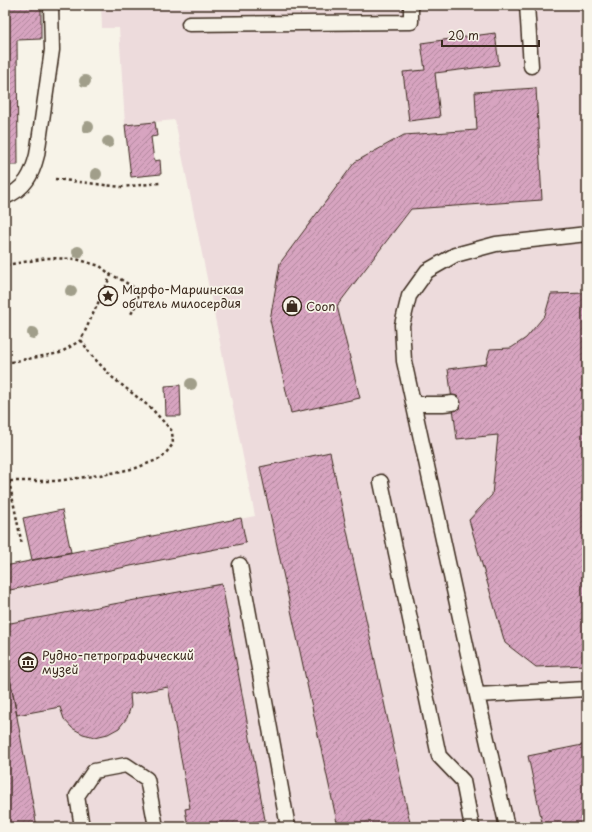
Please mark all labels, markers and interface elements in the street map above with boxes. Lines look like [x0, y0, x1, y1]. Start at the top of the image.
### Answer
scale bar [442, 22, 539, 48]
text: 20 m [448, 26, 479, 44]
place label: Марфо-Мариинская обитель милосердия [122, 280, 244, 312]
place icon: Марфо-Мариинская обитель милосердия [97, 285, 119, 307]
shop icon: Coon [281, 295, 303, 317]
place label: Coon [306, 297, 336, 315]
place label: Рудно-петрографический музей [42, 646, 194, 678]
museum icon: Рудно-петрографический музей [17, 651, 39, 673]

